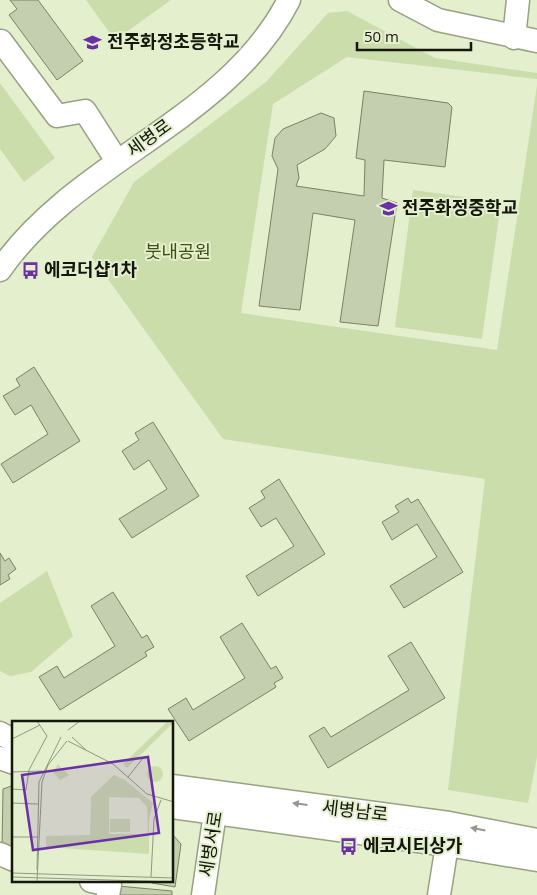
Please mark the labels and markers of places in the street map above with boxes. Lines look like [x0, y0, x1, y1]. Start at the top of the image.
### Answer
place label: 전주화정초등학교 [107, 29, 239, 53]
school or university icon: 전주화정초등학교 [83, 32, 103, 52]
place label: 전주화정중학교 [402, 195, 518, 219]
school or university icon: 전주화정중학교 [378, 198, 398, 218]
place label: 에코더샵1차 [44, 257, 138, 281]
bus stop icon: 에코더샵1차 [20, 260, 40, 280]
place label: 에코시티상가 [363, 833, 463, 857]
bus stop icon: 에코시티상가 [339, 836, 359, 856]

